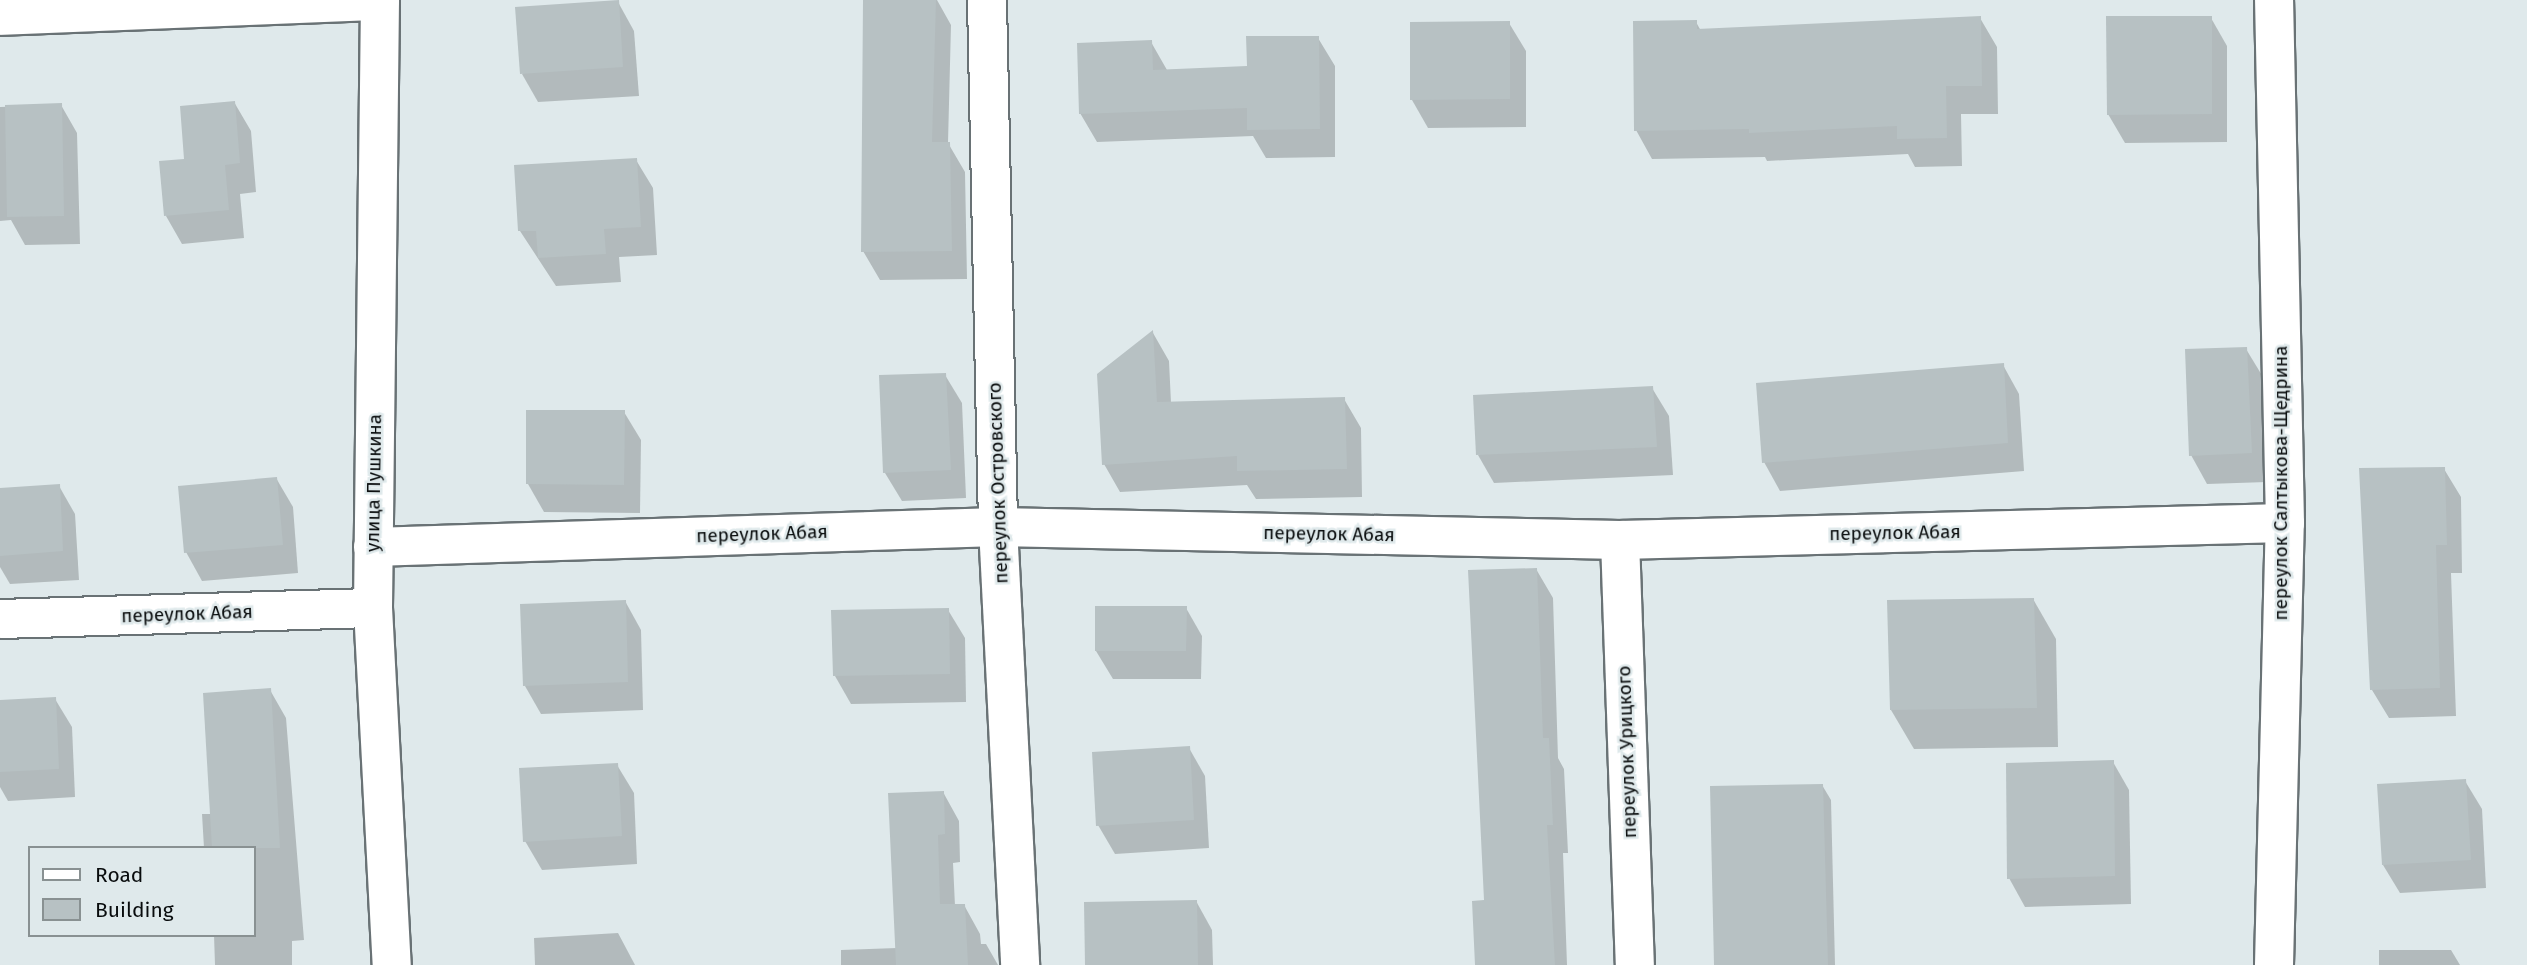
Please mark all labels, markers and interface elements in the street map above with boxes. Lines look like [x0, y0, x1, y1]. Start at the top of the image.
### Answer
street label: переулок Салтыкова-Щедрина [2270, 345, 2292, 621]
street label: переулок Островского [983, 382, 1013, 584]
street label: улица Пушкина [361, 414, 387, 552]
street label: переулок Абая [696, 520, 828, 548]
street label: переулок Абая [1829, 520, 1961, 546]
street label: переулок Абая [1263, 521, 1395, 547]
street label: переулок Абая [121, 600, 253, 628]
street label: переулок Урицкого [1613, 665, 1641, 839]
legend [28, 846, 256, 937]
text: Road [95, 862, 143, 888]
text: Building [95, 897, 174, 923]

